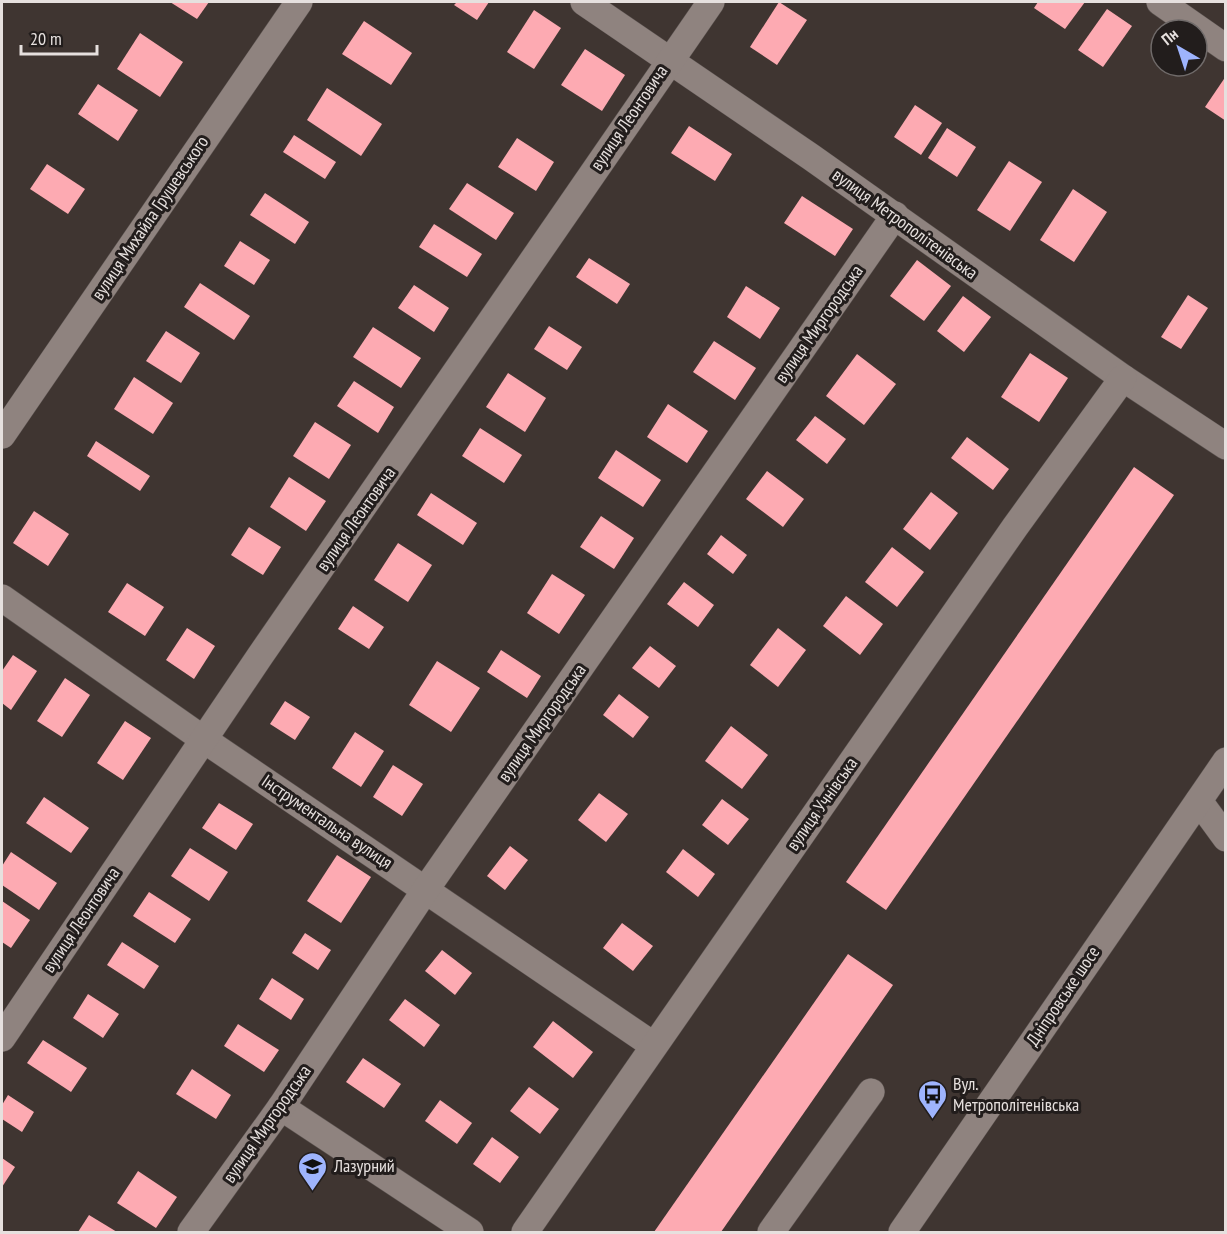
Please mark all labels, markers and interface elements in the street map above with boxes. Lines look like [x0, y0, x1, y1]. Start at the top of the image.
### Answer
scale bar [21, 18, 98, 56]
north arrow [1149, 18, 1209, 78]
text: Пн [1157, 24, 1182, 49]
text: 20 m [30, 27, 62, 50]
street label: вулиця Леонтовича [585, 61, 672, 175]
street label: вулиця Михайла Грушевського [86, 131, 213, 304]
street label: вулиця Метрополітенівська [828, 163, 982, 284]
street label: вулиця Миргородська [769, 260, 868, 387]
street label: вулиця Леонтовича [311, 462, 400, 575]
street label: вулиця Миргородська [492, 659, 591, 786]
street label: вулиця Учнівська [781, 753, 862, 855]
street label: Інструментальна вулиця [257, 769, 397, 874]
street label: вулиця Леонтовича [37, 863, 124, 977]
street label: Дніпровське шосе [1021, 941, 1104, 1050]
street label: вулиця Миргородська [217, 1060, 316, 1187]
place label: Вул. Метрополітенівська [953, 1072, 1079, 1116]
bus stop icon: Вул. Метрополітенівська [916, 1078, 948, 1120]
school or university icon: Лазурний [297, 1150, 329, 1192]
place label: Лазурний [333, 1154, 395, 1177]

